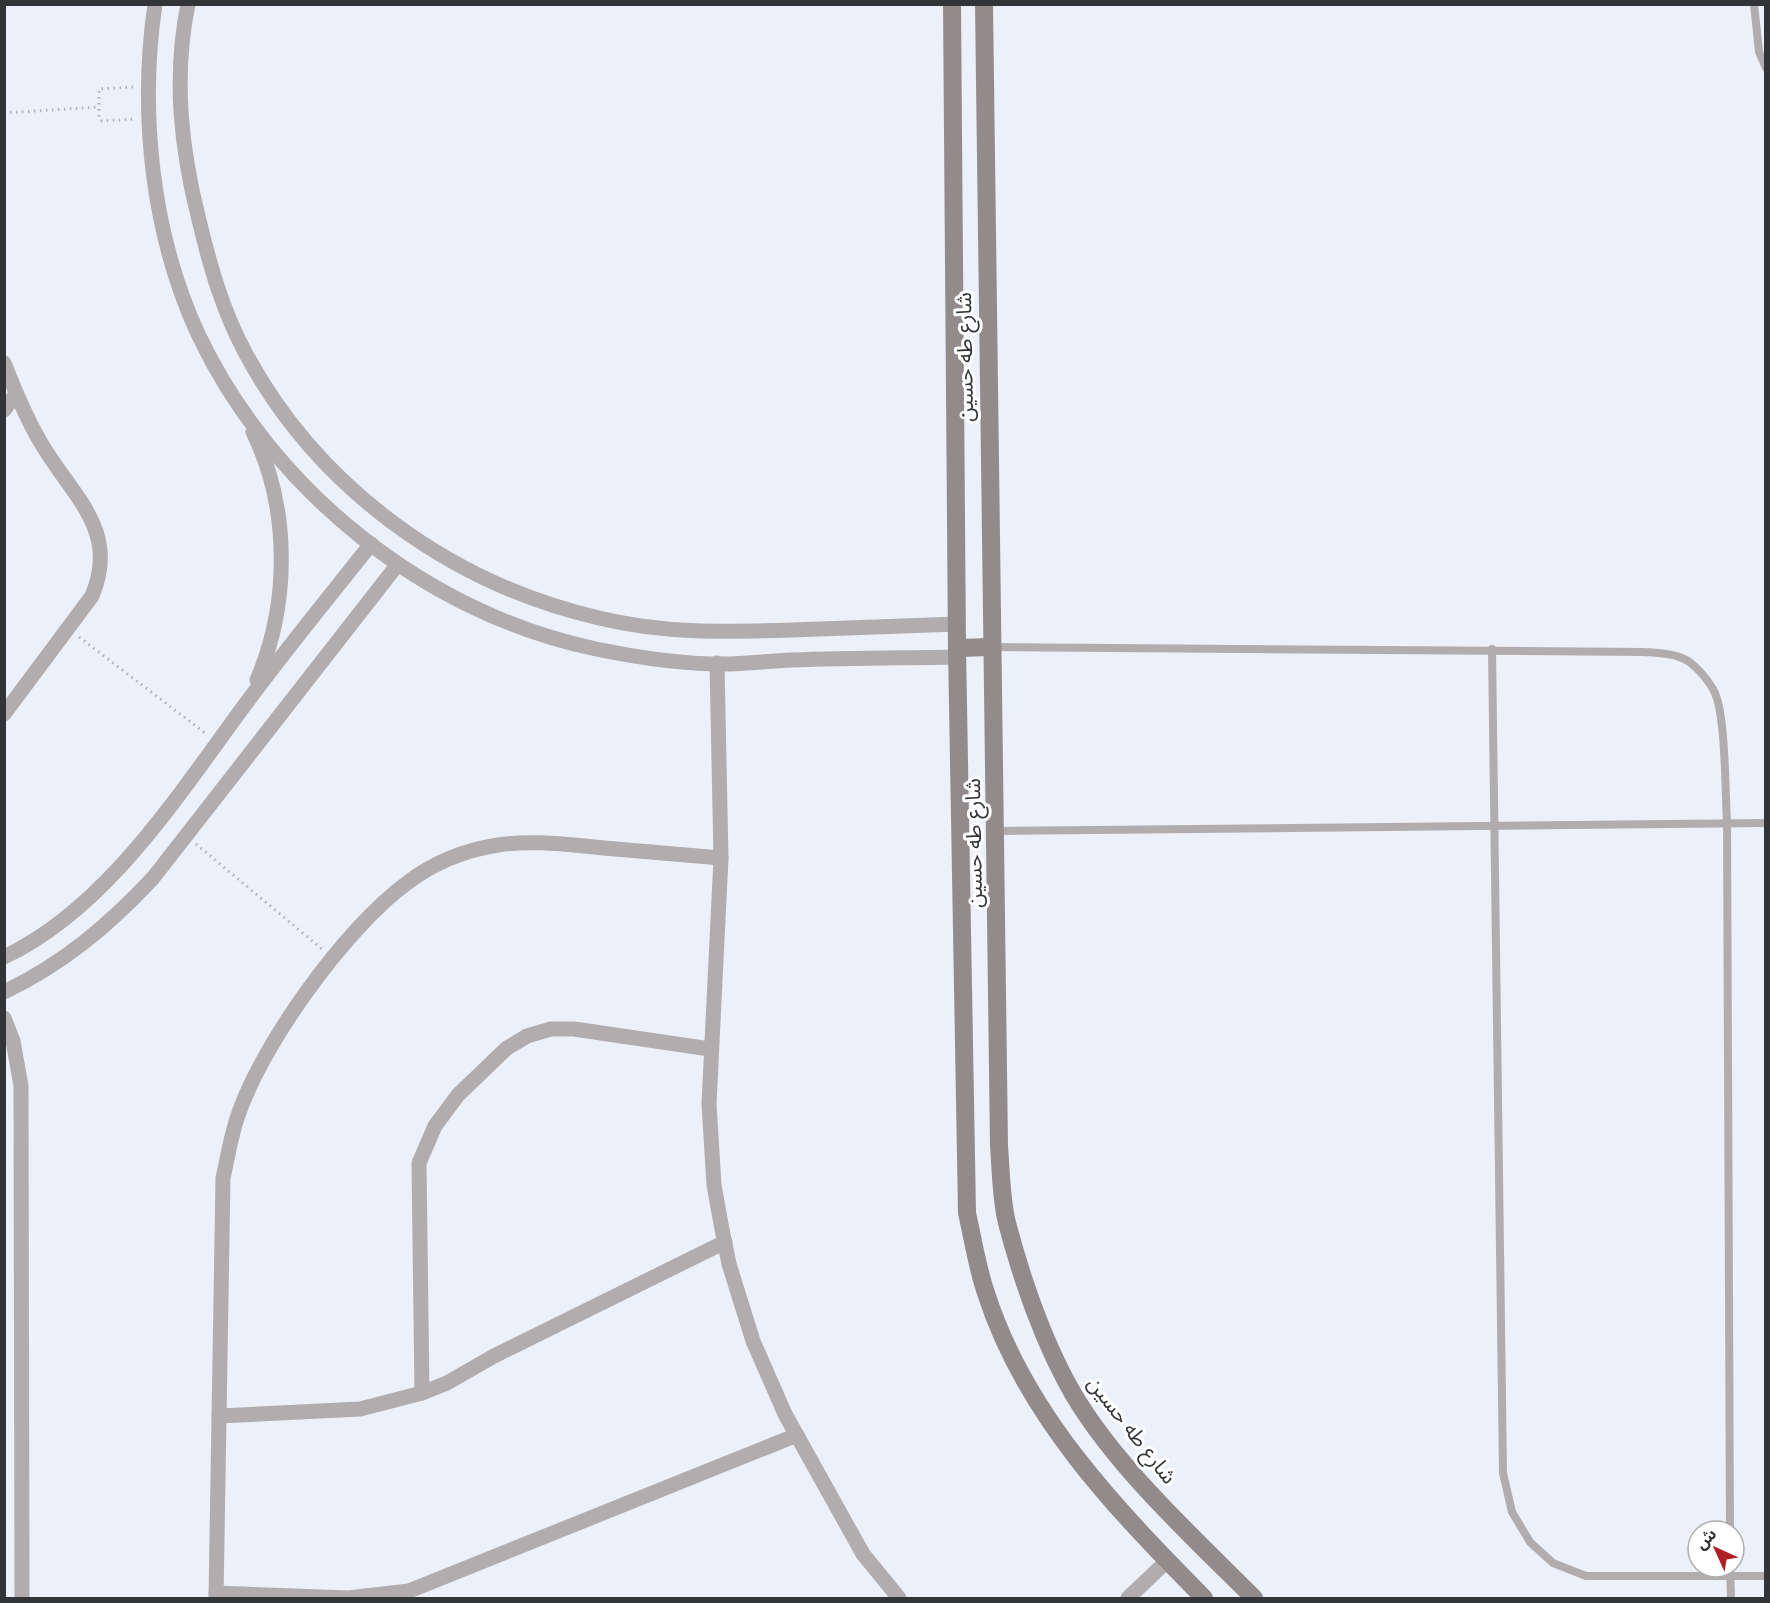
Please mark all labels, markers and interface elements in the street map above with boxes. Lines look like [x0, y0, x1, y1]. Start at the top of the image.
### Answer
street label: شارع طه حسين [950, 292, 981, 422]
street label: شارع طه حسين [959, 778, 990, 908]
street label: شارع طه حسين [1080, 1370, 1183, 1490]
north arrow [1686, 1519, 1746, 1579]
text: ش [1691, 1524, 1721, 1554]

